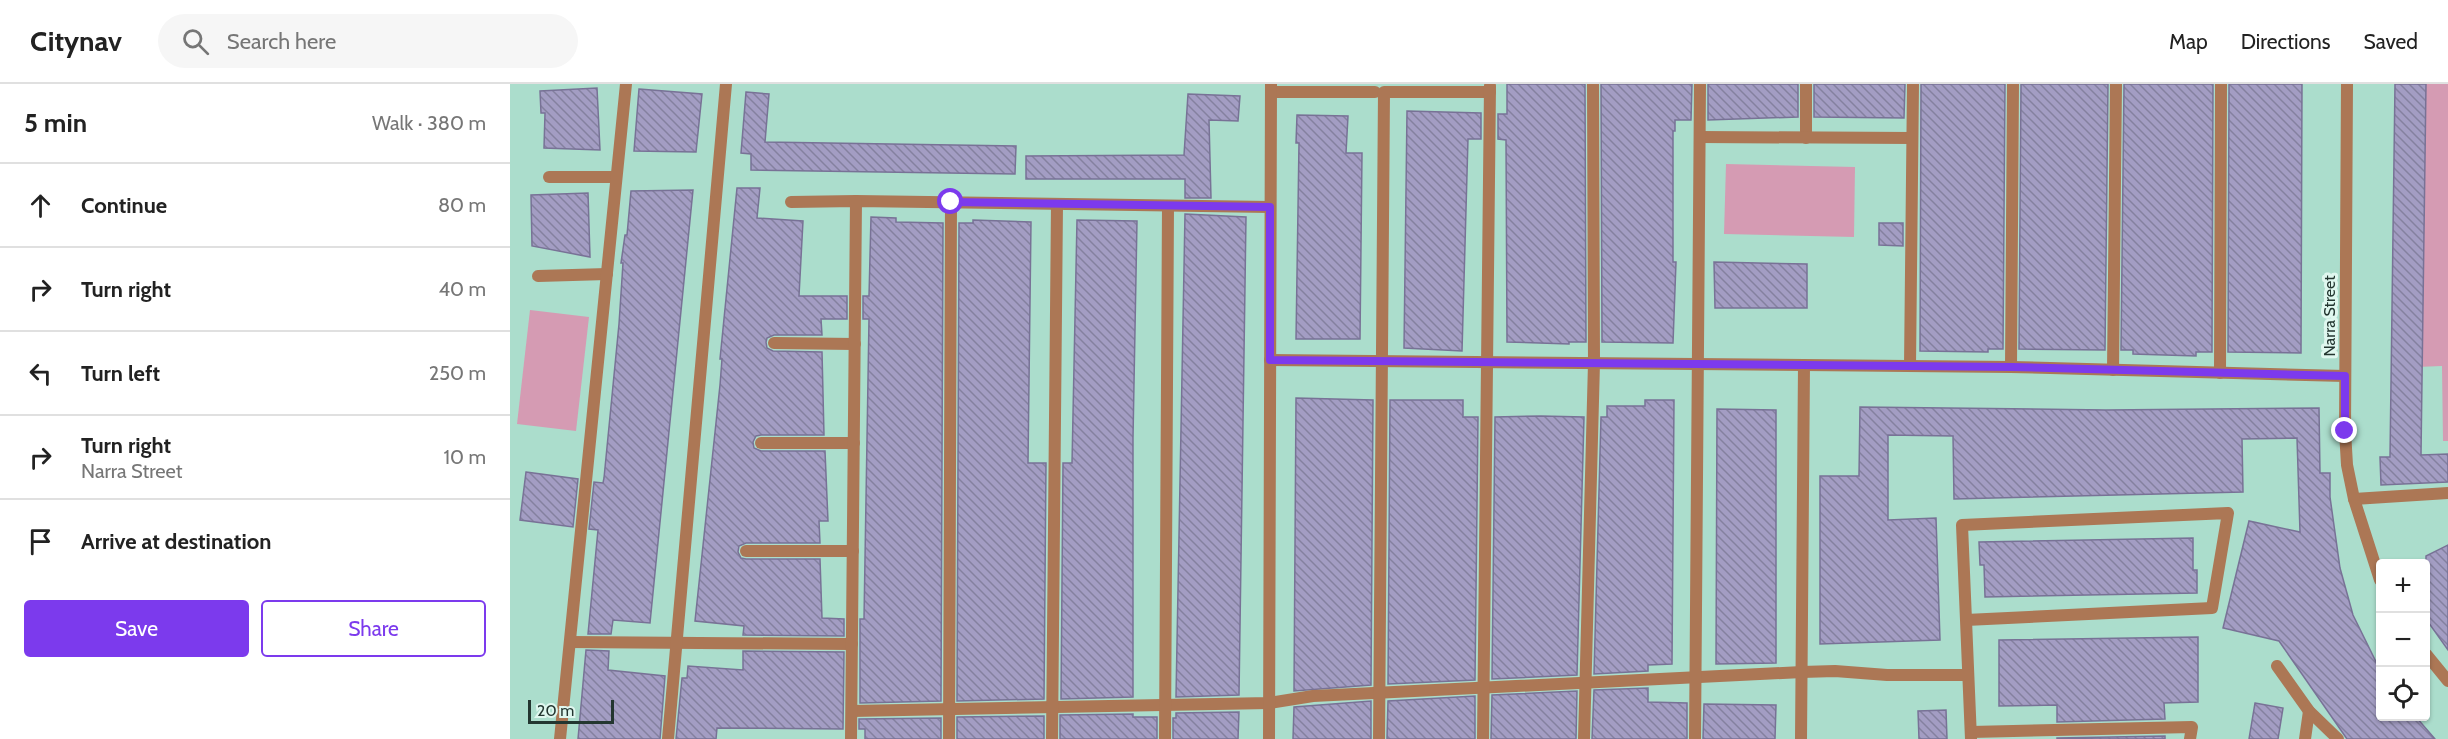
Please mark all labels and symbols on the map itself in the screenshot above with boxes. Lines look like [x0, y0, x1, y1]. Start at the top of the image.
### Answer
route start [937, 188, 963, 214]
street label: Narra Street [2320, 275, 2339, 357]
route end [2331, 417, 2357, 443]
scale bar [528, 697, 614, 724]

